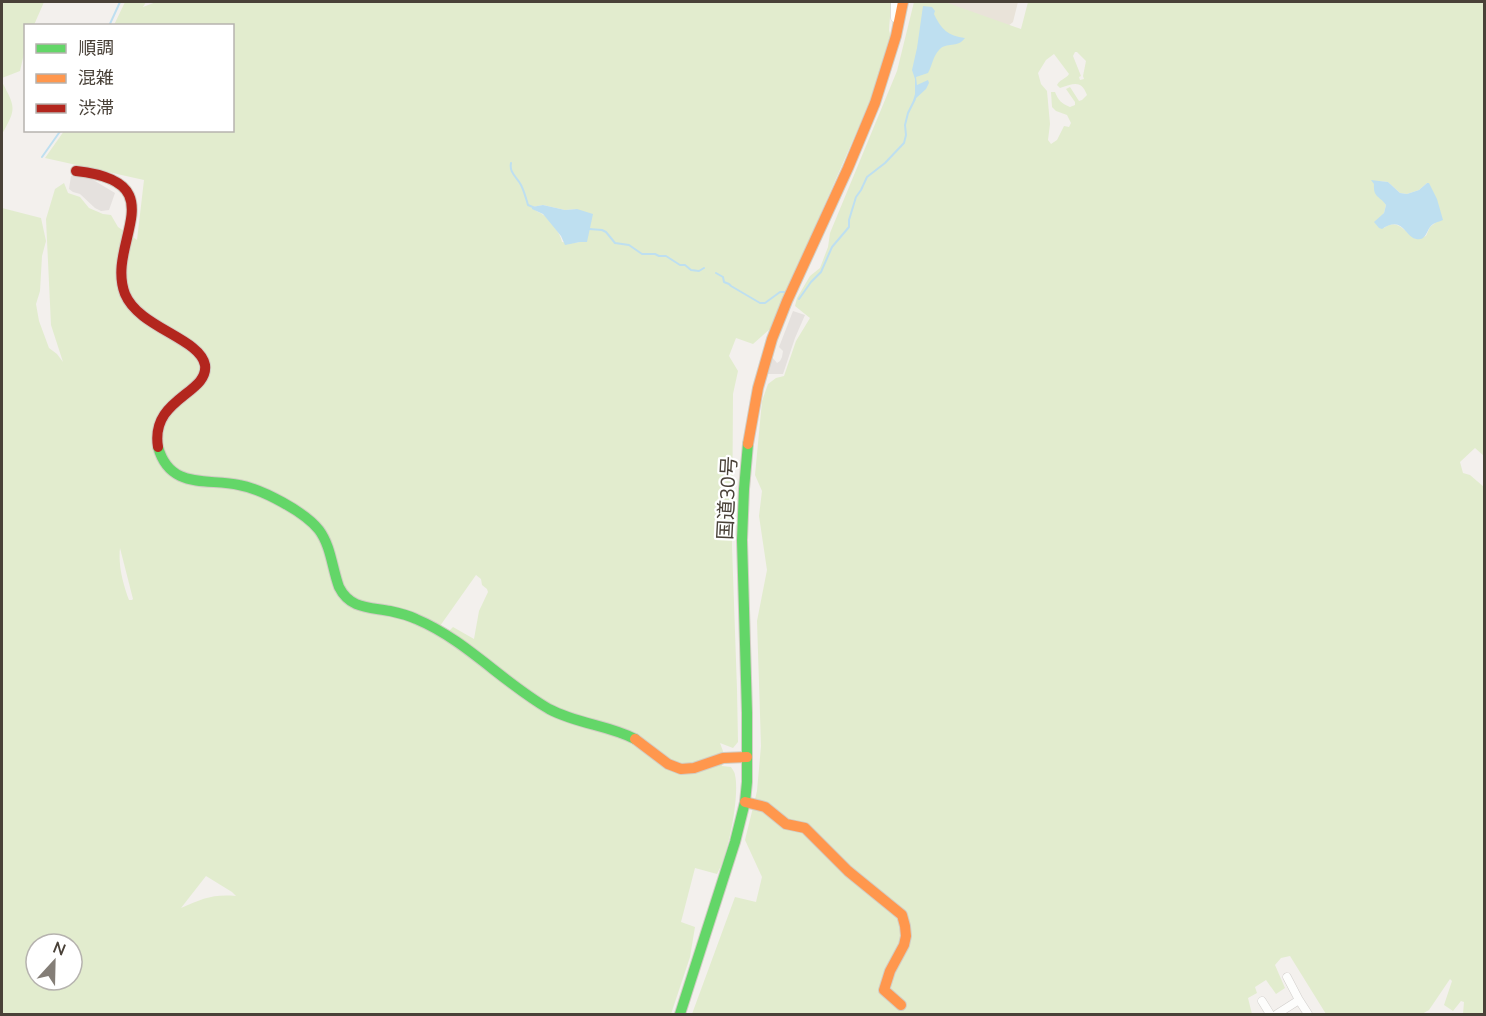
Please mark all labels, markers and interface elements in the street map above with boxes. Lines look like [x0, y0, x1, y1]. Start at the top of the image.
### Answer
legend [24, 24, 234, 132]
text: 順調 [78, 36, 114, 60]
text: 混雑 [78, 66, 114, 90]
text: 渋滞 [78, 96, 114, 120]
street label: 国道30号 [712, 455, 743, 541]
north arrow [24, 932, 84, 992]
text: N [50, 937, 69, 961]

